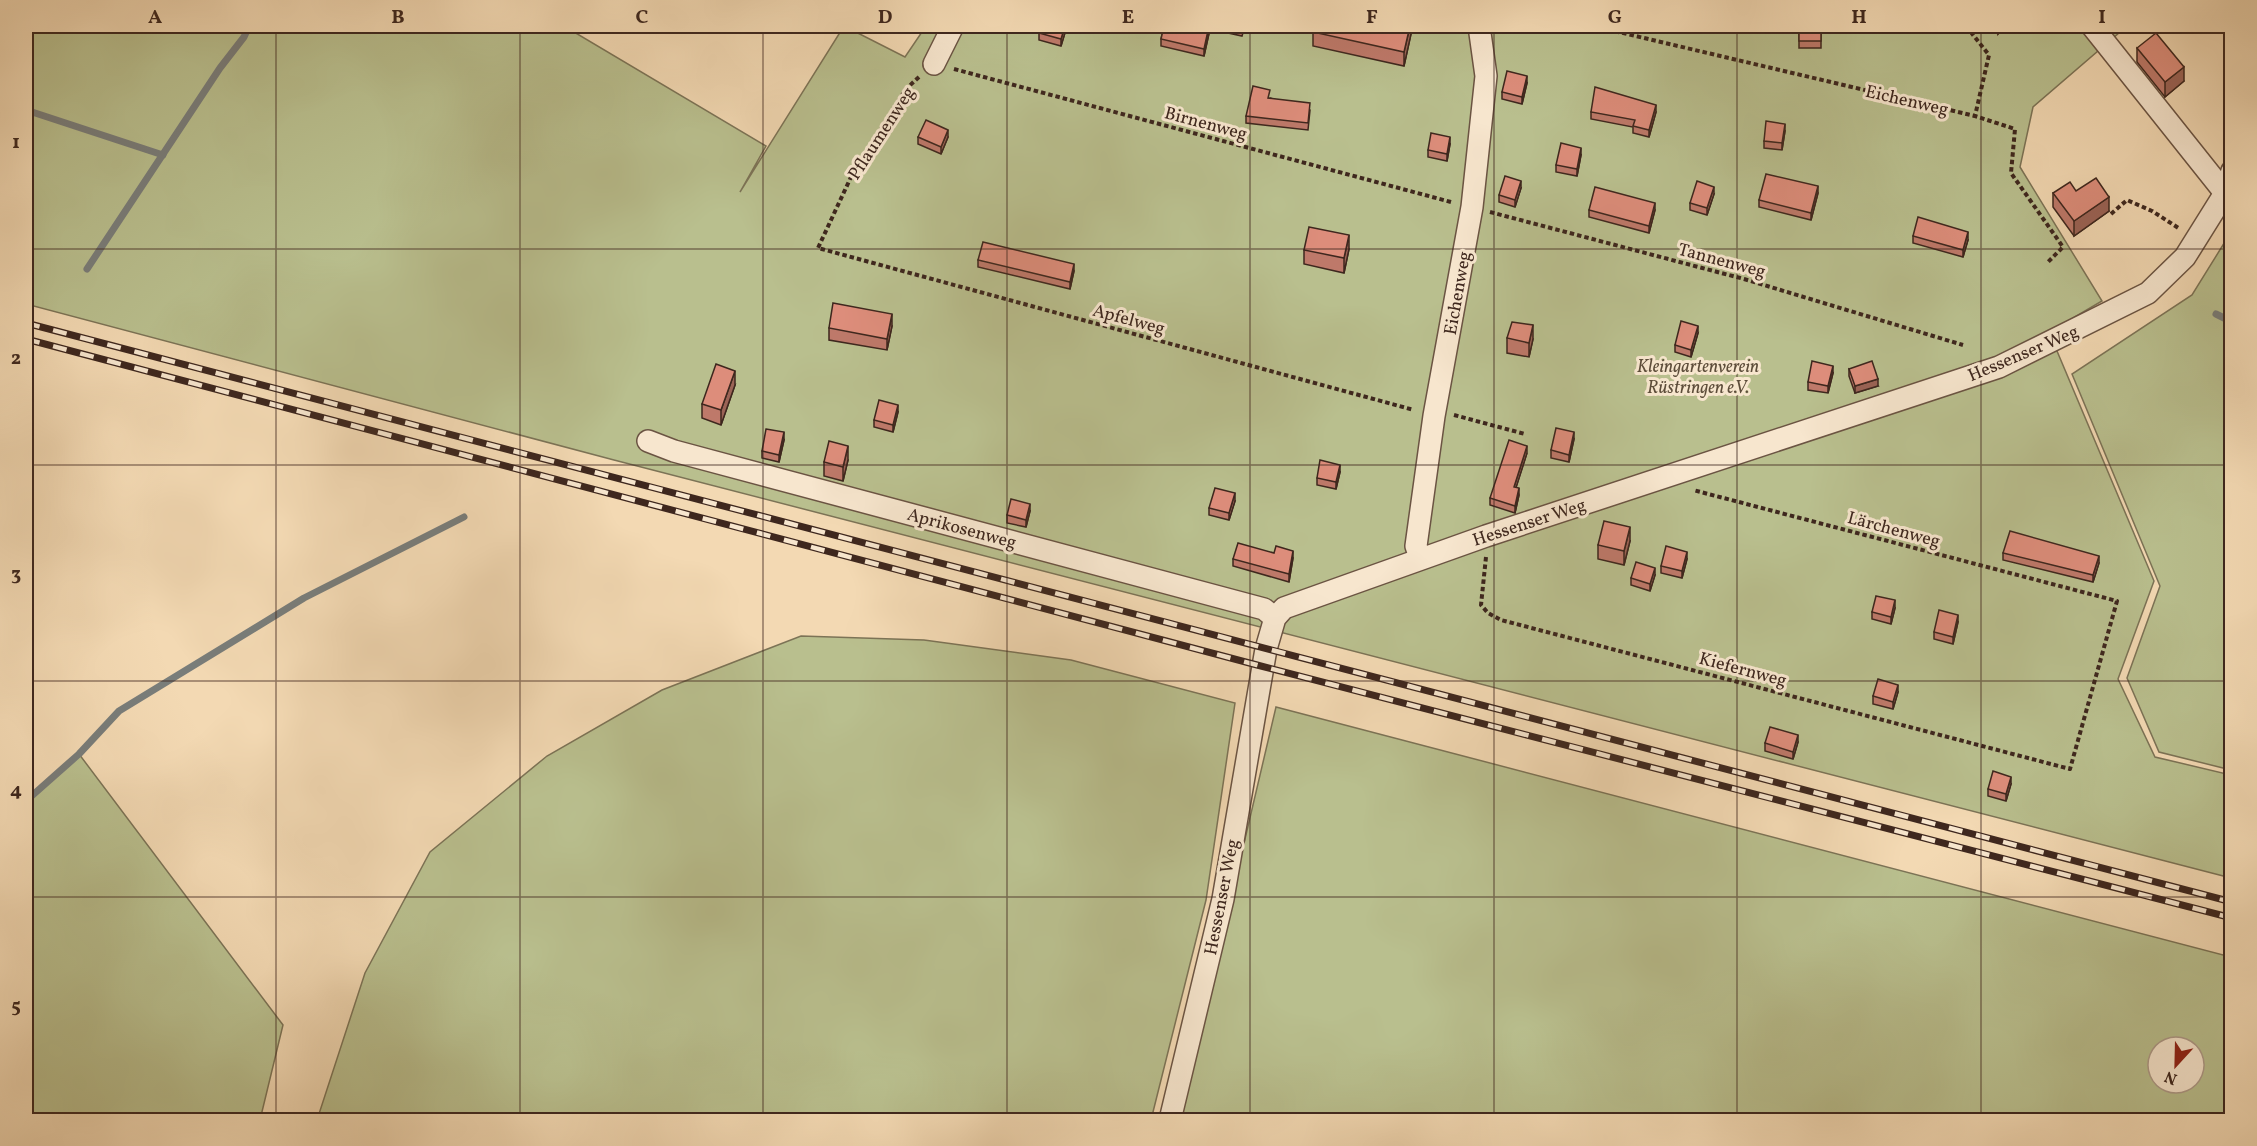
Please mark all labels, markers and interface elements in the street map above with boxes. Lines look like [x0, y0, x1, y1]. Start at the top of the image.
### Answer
text: A [148, 4, 162, 32]
text: B [391, 4, 405, 32]
text: C [636, 4, 649, 32]
text: D [878, 4, 892, 32]
text: E [1122, 4, 1134, 32]
text: F [1366, 4, 1378, 32]
text: G [1608, 4, 1622, 32]
text: H [1851, 4, 1867, 32]
text: I [2098, 4, 2106, 32]
street label: Eichenweg [1863, 80, 1951, 123]
street label: Pflaumenweg [843, 82, 922, 185]
street label: Birnenweg [1161, 101, 1250, 148]
text: 1 [12, 129, 20, 157]
street label: Tannenweg [1675, 238, 1768, 285]
street label: Eichenweg [1439, 249, 1478, 337]
street label: Apfelweg [1090, 299, 1168, 342]
street label: Hessenser Weg [1964, 320, 2083, 389]
text: 2 [11, 345, 21, 373]
park label: Kleingartenverein Rüstringen e.V. [1637, 355, 1759, 401]
street label: Hessenser Weg [1470, 493, 1589, 554]
street label: Aprikosenweg [904, 503, 1019, 556]
street label: Lärchenweg [1845, 506, 1943, 555]
text: 3 [11, 561, 21, 589]
street label: Kiefernweg [1696, 647, 1789, 694]
text: 4 [10, 777, 22, 805]
street label: Hessenser Weg [1199, 837, 1246, 958]
text: 5 [11, 993, 21, 1021]
north arrow [2146, 1035, 2206, 1095]
text: N [2161, 1065, 2181, 1089]

